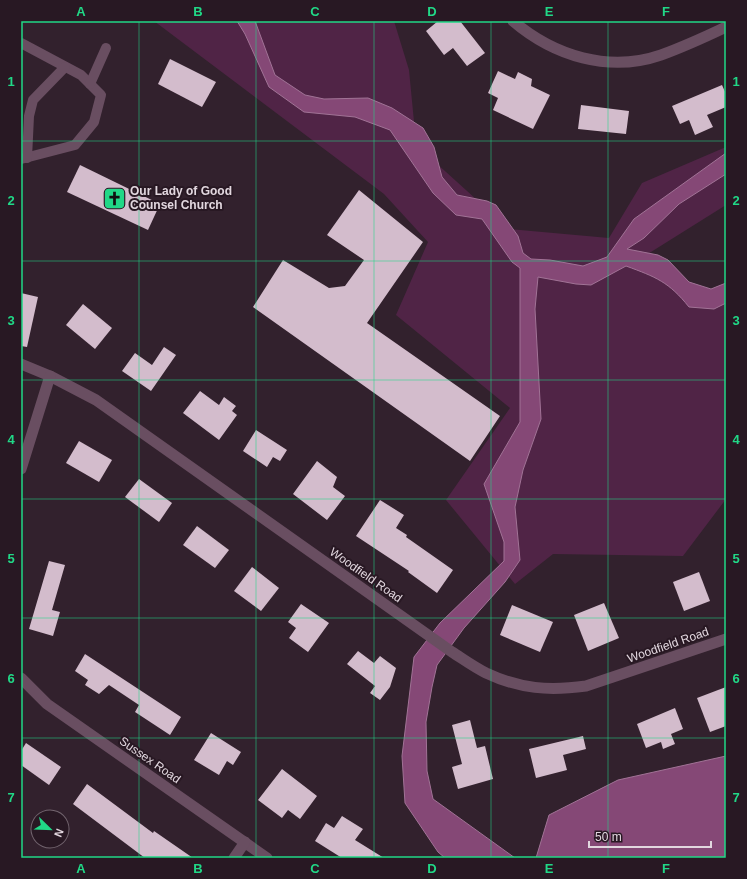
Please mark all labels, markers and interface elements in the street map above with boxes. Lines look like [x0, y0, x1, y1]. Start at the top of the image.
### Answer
text: A [76, 4, 86, 19]
text: B [193, 4, 203, 19]
text: C [310, 4, 320, 19]
text: D [427, 4, 437, 19]
text: E [545, 4, 554, 19]
text: F [662, 4, 670, 19]
text: 1 [7, 74, 15, 89]
text: 1 [732, 74, 740, 89]
place label: Our Lady of Good Counsel Church [130, 184, 232, 212]
church icon: Our Lady of Good Counsel Church [101, 185, 127, 211]
text: 2 [7, 193, 15, 208]
text: 2 [732, 193, 740, 208]
text: 3 [7, 313, 15, 328]
text: 3 [732, 313, 740, 328]
text: 4 [7, 432, 15, 447]
text: 4 [732, 432, 740, 447]
street label: Woodfield Road [327, 545, 405, 605]
text: 5 [7, 551, 15, 566]
text: 5 [732, 551, 740, 566]
street label: Woodfield Road [625, 625, 711, 665]
text: 6 [7, 671, 15, 686]
text: 6 [732, 671, 740, 686]
street label: Sussex Road [117, 734, 183, 786]
text: 7 [7, 790, 15, 805]
text: 7 [732, 790, 740, 805]
north arrow [30, 809, 70, 849]
scale bar [589, 823, 711, 849]
text: N [52, 827, 66, 839]
text: 50 m [595, 830, 622, 844]
text: A [76, 861, 86, 876]
text: B [193, 861, 203, 876]
text: C [310, 861, 320, 876]
text: D [427, 861, 437, 876]
text: E [545, 861, 554, 876]
text: F [662, 861, 670, 876]

